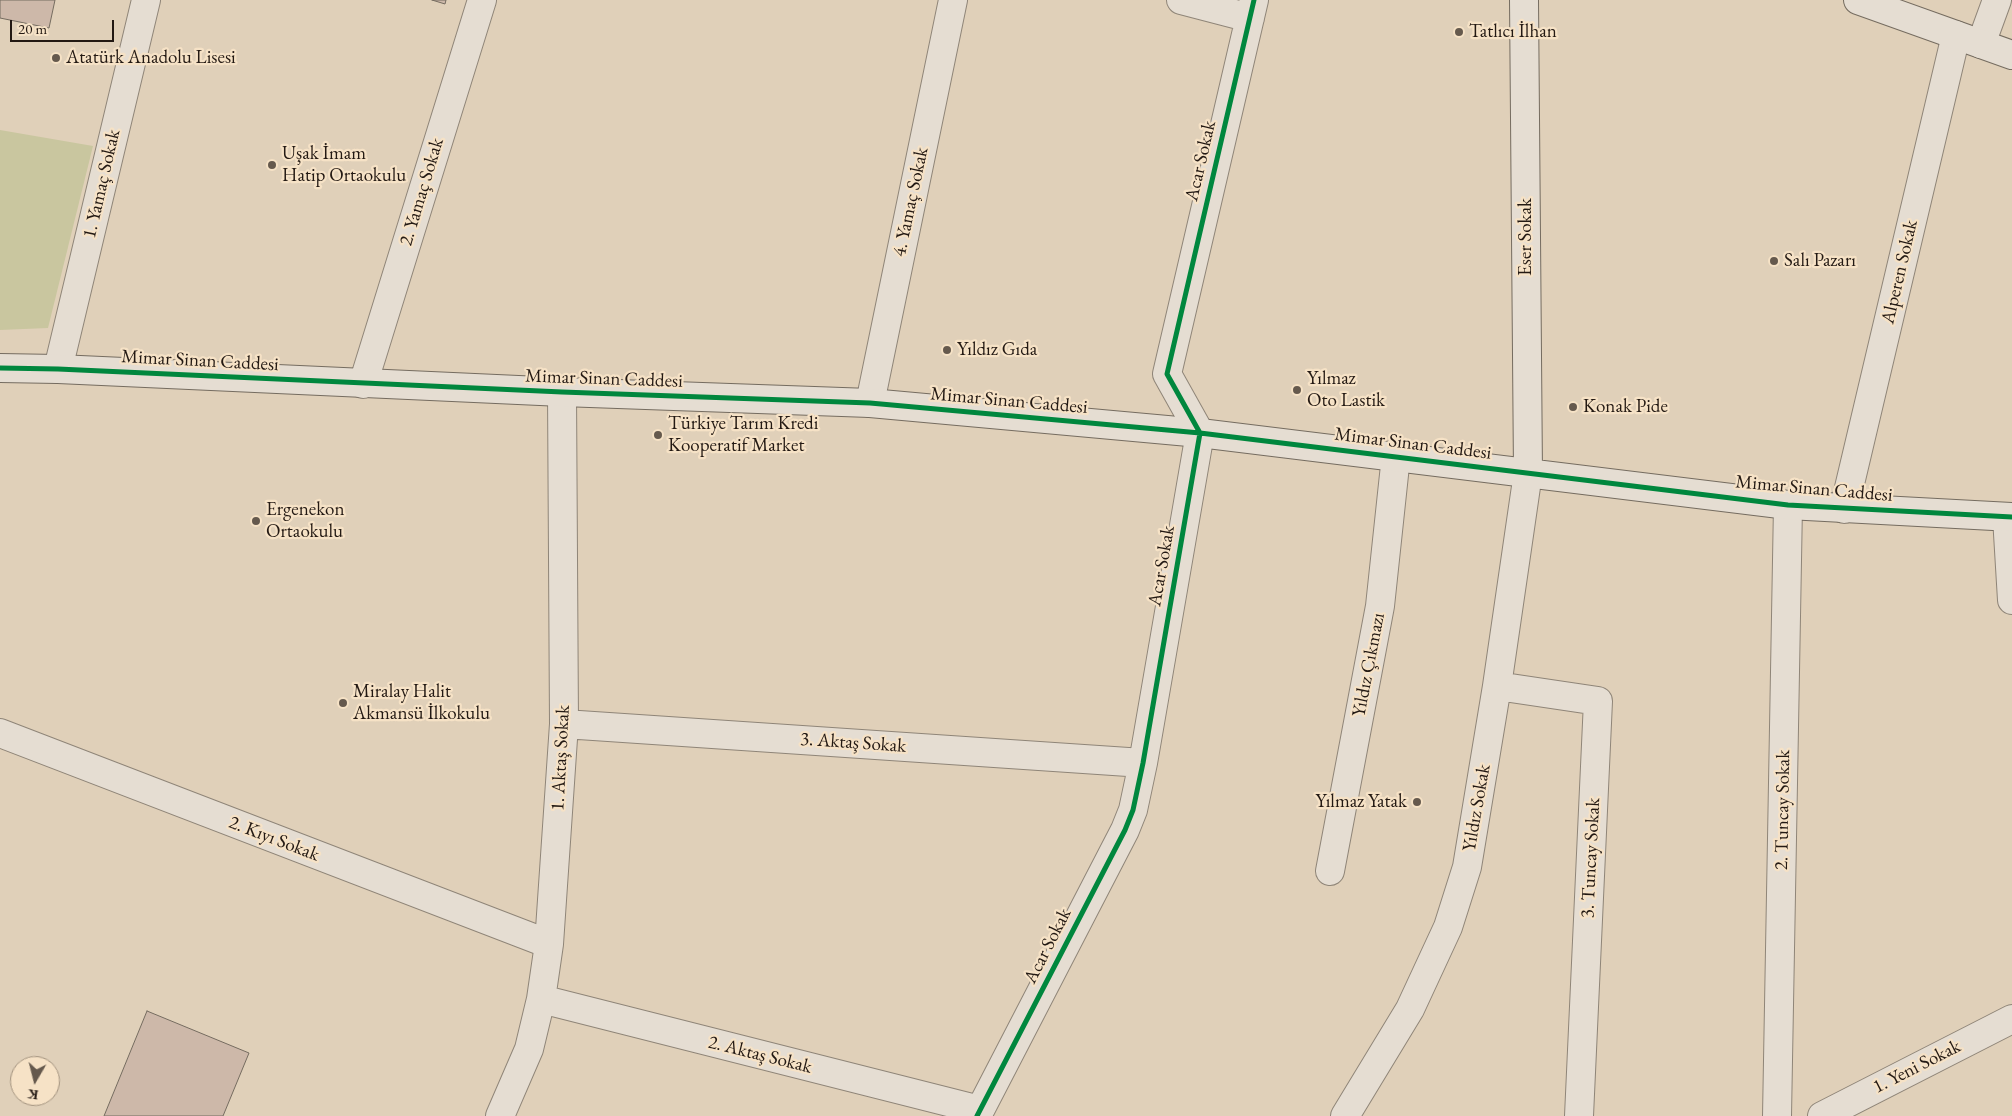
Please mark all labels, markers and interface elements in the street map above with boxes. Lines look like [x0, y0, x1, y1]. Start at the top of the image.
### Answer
scale bar [12, 10, 116, 42]
text: 20 m [18, 19, 47, 38]
place label: Tatlıcı İlhan [1469, 21, 1557, 43]
marker: Tatlıcı İlhan [1453, 26, 1465, 38]
place label: Atatürk Anadolu Lisesi [66, 47, 236, 69]
marker: Atatürk Anadolu Lisesi [50, 52, 62, 64]
street label: Acar Sokak [1181, 119, 1221, 203]
street label: 1. Yamaç Sokak [78, 127, 126, 241]
street label: 2. Yamaç Sokak [395, 135, 449, 249]
place label: Uşak İmam Hatip Ortaokulu [282, 143, 406, 187]
street label: 4. Yamaç Sokak [888, 145, 934, 259]
marker: Uşak İmam Hatip Ortaokulu [266, 159, 278, 171]
street label: Eser Sokak [1515, 198, 1537, 276]
street label: Alperen Sokak [1877, 218, 1923, 326]
place label: Salı Pazarı [1784, 250, 1856, 272]
marker: Salı Pazarı [1768, 255, 1780, 267]
place label: Yıldız Gıda [957, 339, 1037, 361]
marker: Yıldız Gıda [941, 344, 953, 356]
street label: Mimar Sinan Caddesi [121, 345, 279, 377]
street label: Mimar Sinan Caddesi [525, 365, 683, 393]
place label: Yılmaz Oto Lastik [1307, 368, 1385, 412]
street label: Mimar Sinan Caddesi [929, 383, 1089, 419]
marker: Yılmaz Oto Lastik [1291, 384, 1303, 396]
place label: Konak Pide [1583, 396, 1668, 418]
marker: Konak Pide [1567, 401, 1579, 413]
place label: Türkiye Tarım Kredi Kooperatif Market [668, 413, 818, 457]
street label: Mimar Sinan Caddesi [1333, 423, 1493, 465]
marker: Türkiye Tarım Kredi Kooperatif Market [652, 429, 664, 441]
street label: Mimar Sinan Caddesi [1734, 471, 1894, 507]
place label: Ergenekon Ortaokulu [266, 499, 345, 543]
marker: Ergenekon Ortaokulu [250, 515, 262, 527]
street label: Acar Sokak [1144, 524, 1180, 608]
street label: Yıldız Çıkmazı [1348, 611, 1390, 719]
place label: Miralay Halit Akmansü İlkokulu [353, 681, 490, 725]
marker: Miralay Halit Akmansü İlkokulu [337, 697, 349, 709]
street label: 1. Aktaş Sokak [547, 704, 575, 812]
street label: 3. Aktaş Sokak [799, 728, 907, 758]
street label: 2. Tuncay Sokak [1771, 750, 1795, 870]
street label: Yıldız Sokak [1458, 763, 1496, 853]
place label: Yılmaz Yatak [1315, 791, 1407, 813]
marker: Yılmaz Yatak [1411, 796, 1423, 808]
street label: 3. Tuncay Sokak [1576, 797, 1606, 919]
street label: 2. Kıyı Sokak [226, 811, 322, 867]
street label: Acar Sokak [1019, 904, 1077, 988]
street label: 2. Aktaş Sokak [706, 1031, 814, 1079]
street label: 1. Yeni Sokak [1869, 1035, 1965, 1099]
north arrow [10, 1056, 60, 1106]
text: K [27, 1085, 40, 1105]

